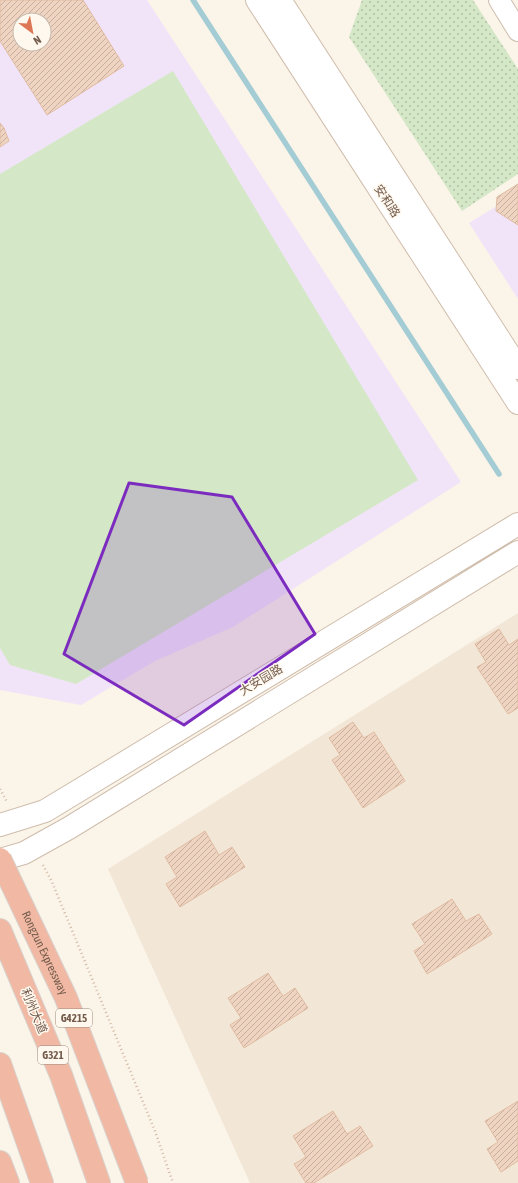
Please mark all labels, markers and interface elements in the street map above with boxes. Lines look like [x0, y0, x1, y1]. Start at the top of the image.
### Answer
north arrow [12, 12, 52, 52]
text: N [31, 34, 43, 47]
street label: 安和路 [371, 182, 403, 220]
street label: 大安园路 [237, 662, 285, 698]
street label: Rongzun Expressway [19, 909, 70, 997]
street label: 利州大道 [18, 986, 50, 1036]
road number: G4215 [56, 1009, 92, 1027]
road number: G321 [38, 1046, 68, 1064]

